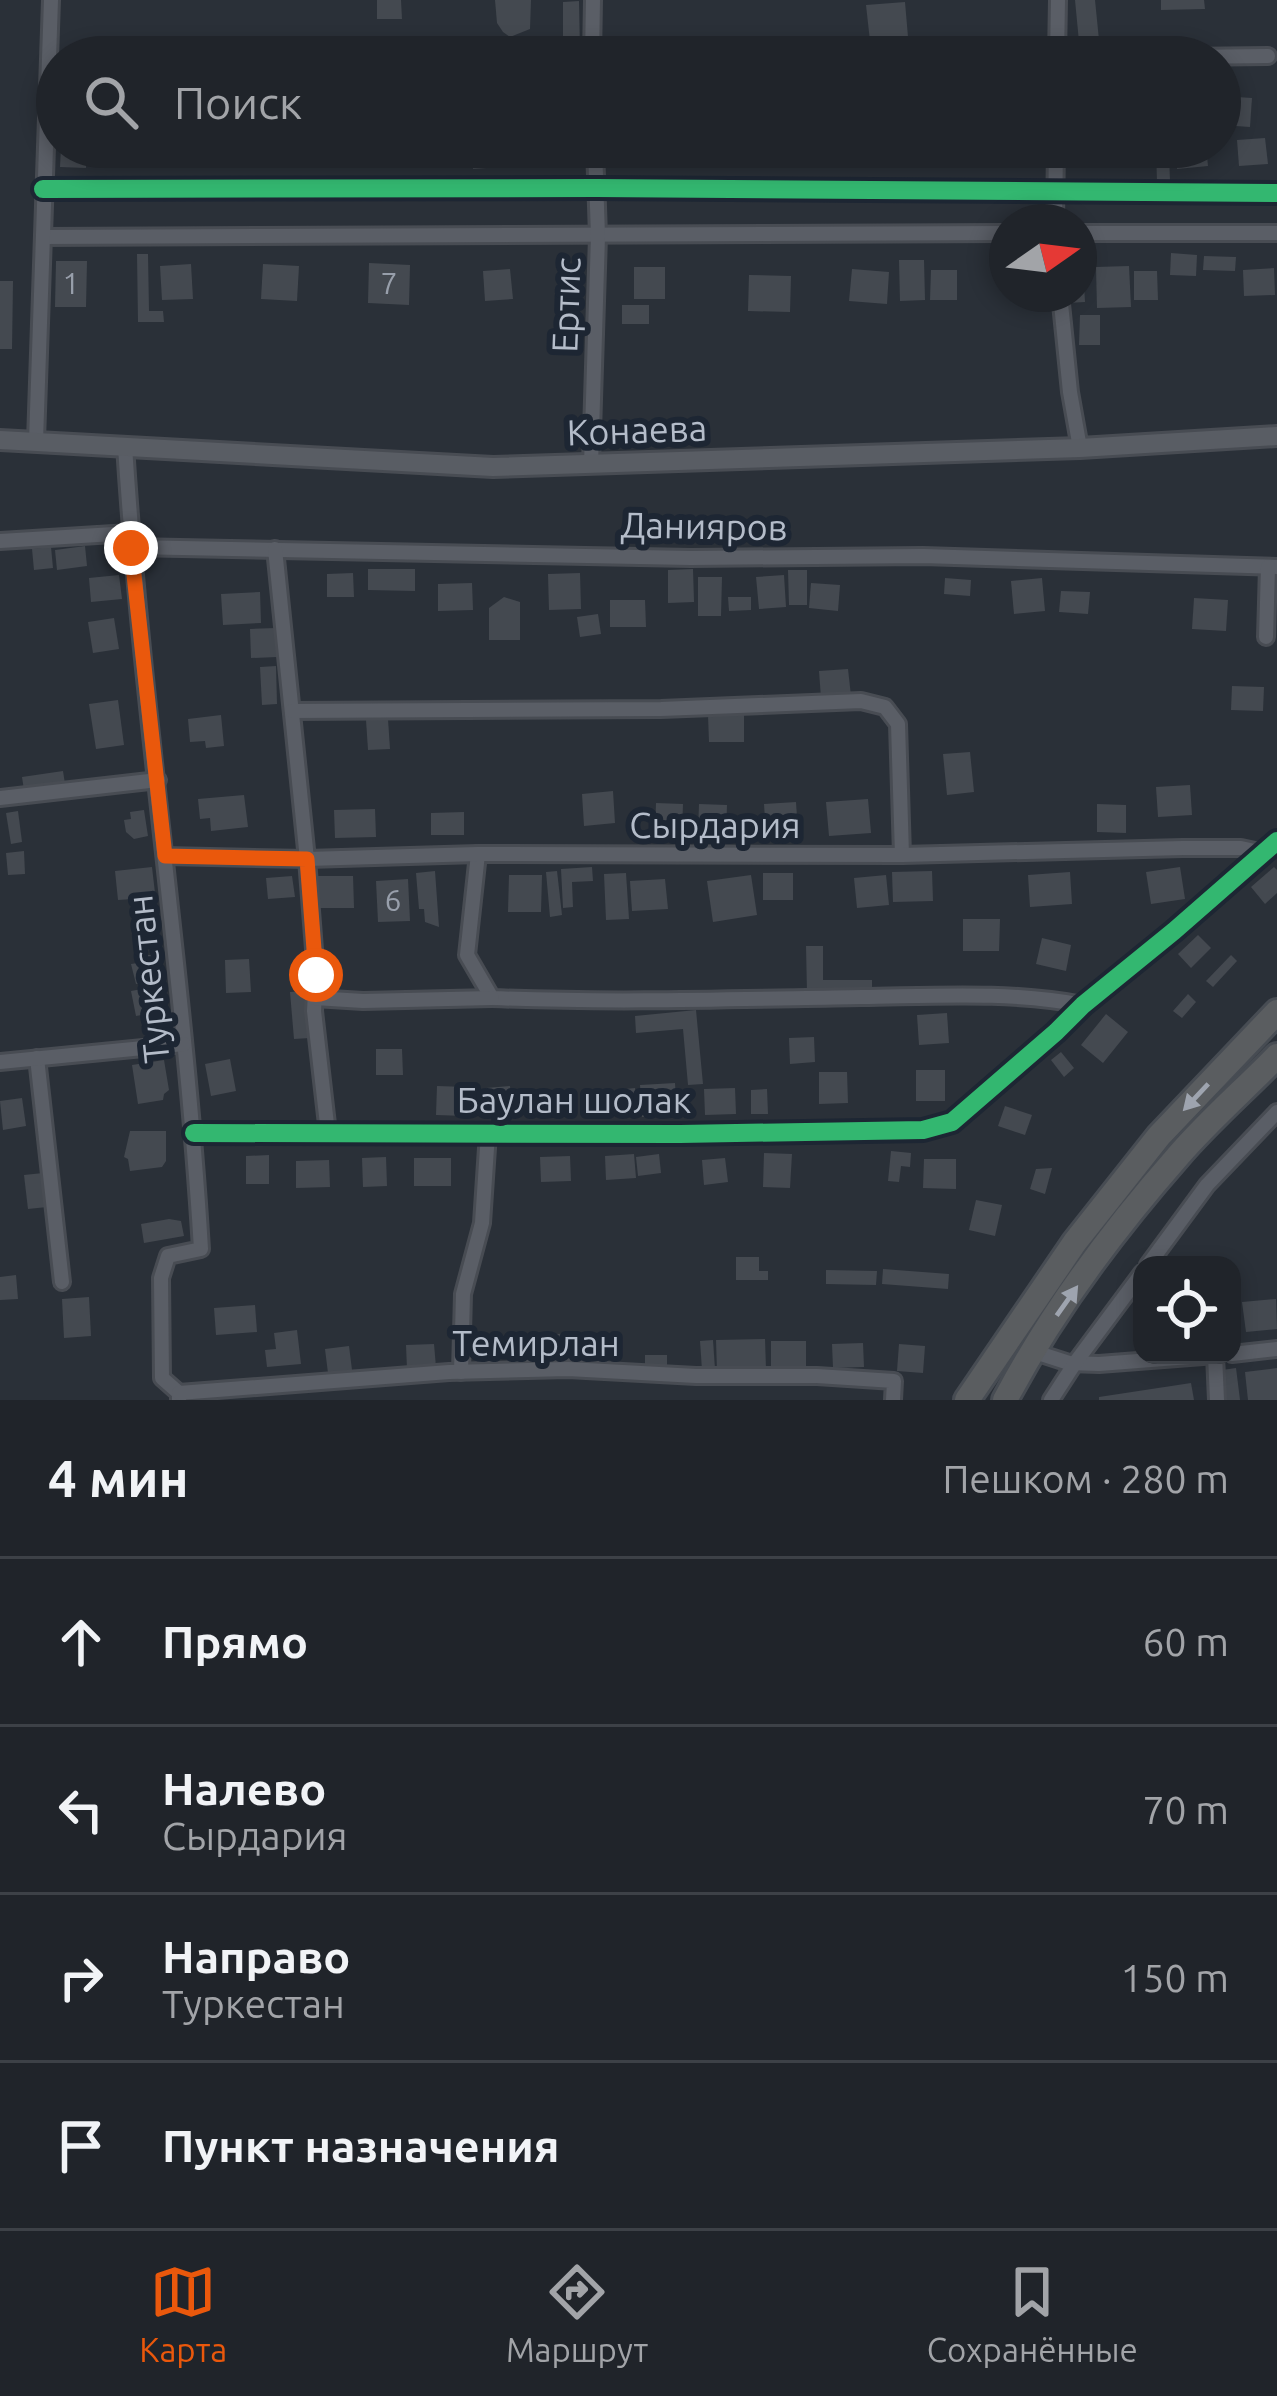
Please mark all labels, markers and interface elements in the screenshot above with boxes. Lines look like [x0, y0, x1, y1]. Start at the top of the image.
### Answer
search box [36, 36, 1241, 168]
icon: search [78, 69, 144, 135]
text: Поиск [174, 77, 302, 128]
north arrow [989, 204, 1097, 312]
street label: Ертис [543, 257, 588, 353]
house number: 1 [63, 266, 79, 300]
house number: 7 [381, 266, 397, 300]
street label: Конаева [566, 407, 708, 452]
street label: Данияров [620, 504, 788, 547]
route end [104, 521, 158, 575]
street label: Сырдария [629, 804, 801, 845]
house number: 6 [385, 883, 401, 917]
street label: Туркестан [118, 893, 177, 1065]
route start [289, 948, 343, 1002]
street label: Баулан шолак [457, 1079, 691, 1120]
one-way arrow [1183, 1082, 1210, 1111]
map controls [1133, 1256, 1241, 1364]
button: locate [1133, 1256, 1241, 1364]
one-way arrow [1055, 1284, 1078, 1317]
street label: Темирлан [452, 1322, 620, 1363]
text: 4 мин [48, 1449, 189, 1507]
text: Пешком · 280 m [942, 1457, 1229, 1500]
icon: ahead [48, 1609, 114, 1675]
text: Прямо [162, 1616, 308, 1667]
text: 60 m [1142, 1620, 1229, 1663]
text: Налево [162, 1763, 326, 1814]
icon: left [48, 1777, 114, 1843]
text: 70 m [1142, 1788, 1229, 1831]
text: Сырдария [162, 1814, 348, 1857]
text: Направо [162, 1931, 350, 1982]
icon: right [48, 1945, 114, 2011]
text: 150 m [1120, 1956, 1229, 1999]
text: Туркестан [162, 1982, 345, 2025]
icon: arrive [48, 2113, 114, 2179]
text: Пункт назначения [162, 2120, 560, 2171]
tab: Карта [139, 2259, 227, 2368]
tab: Маршрут [506, 2259, 648, 2368]
tab: Сохранённые [927, 2259, 1138, 2368]

